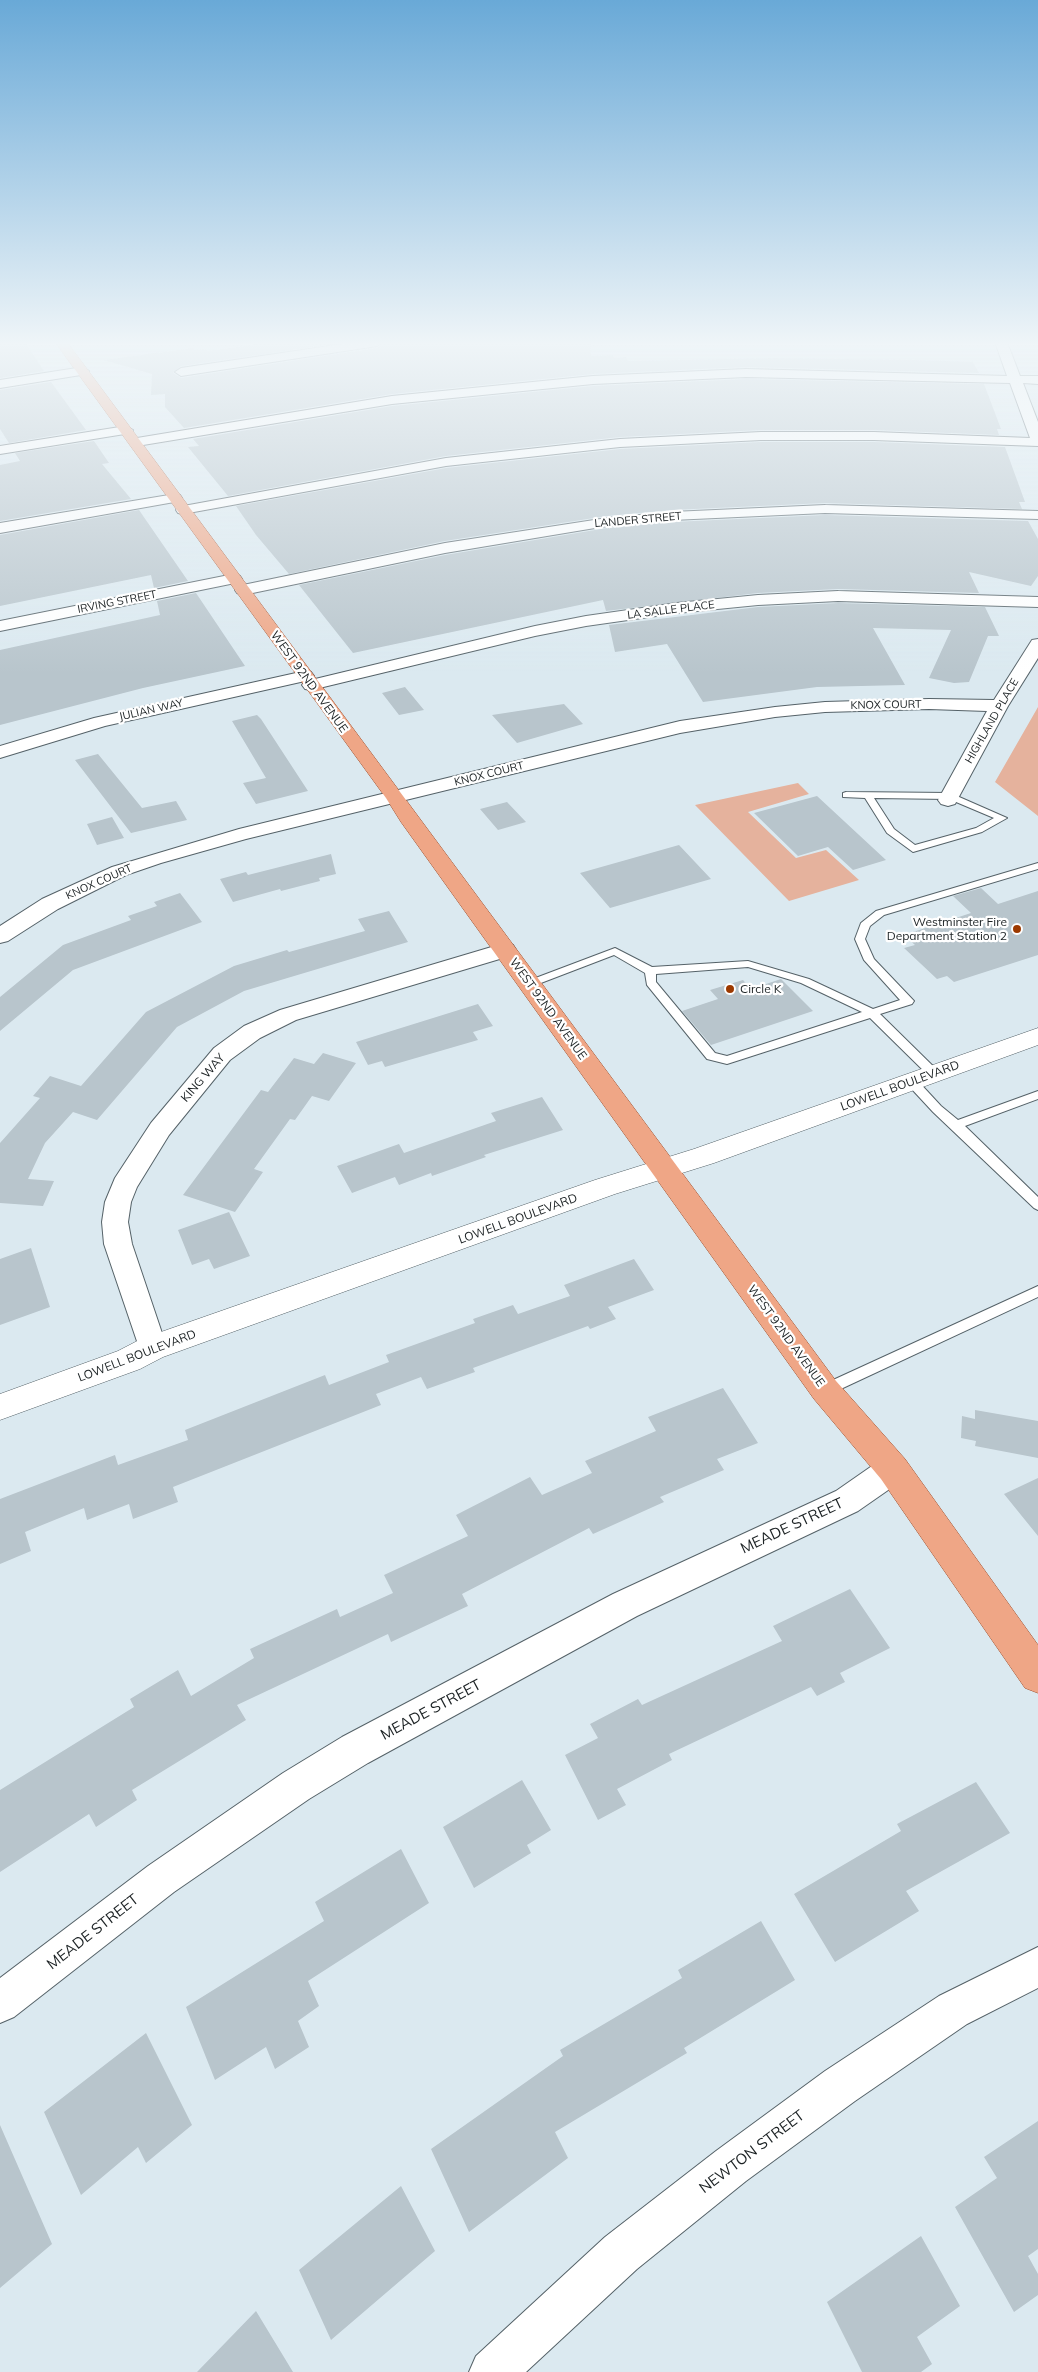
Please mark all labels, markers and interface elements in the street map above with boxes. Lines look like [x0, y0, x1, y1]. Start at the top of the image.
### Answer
street label: LANDER STREET [594, 510, 682, 530]
street label: IRVING STREET [76, 588, 158, 616]
street label: LA SALLE PLACE [627, 598, 715, 622]
street label: WEST 92ND AVENUE [267, 629, 351, 735]
street label: HIGHLAND PLACE [962, 676, 1022, 766]
street label: JULIAN WAY [118, 696, 184, 724]
street label: KNOX COURT [850, 698, 922, 712]
street label: KNOX COURT [453, 759, 525, 789]
street label: KNOX COURT [64, 861, 134, 903]
place label: Westminster Fire Department Station 2 [887, 915, 1007, 943]
marker: Westminster Fire Department Station 2 [1011, 923, 1023, 935]
street label: WEST 92ND AVENUE [506, 956, 590, 1062]
place label: Circle K [740, 982, 781, 996]
marker: Circle K [724, 983, 736, 995]
street label: KING WAY [178, 1051, 228, 1105]
street label: LOWELL BOULEVARD [839, 1058, 961, 1114]
street label: LOWELL BOULEVARD [457, 1191, 579, 1247]
street label: WEST 92ND AVENUE [744, 1283, 828, 1389]
street label: LOWELL BOULEVARD [76, 1327, 198, 1385]
street label: MEADE STREET [738, 1494, 846, 1558]
street label: MEADE STREET [378, 1676, 484, 1744]
street label: MEADE STREET [44, 1891, 142, 1973]
street label: NEWTON STREET [696, 2107, 808, 2197]

